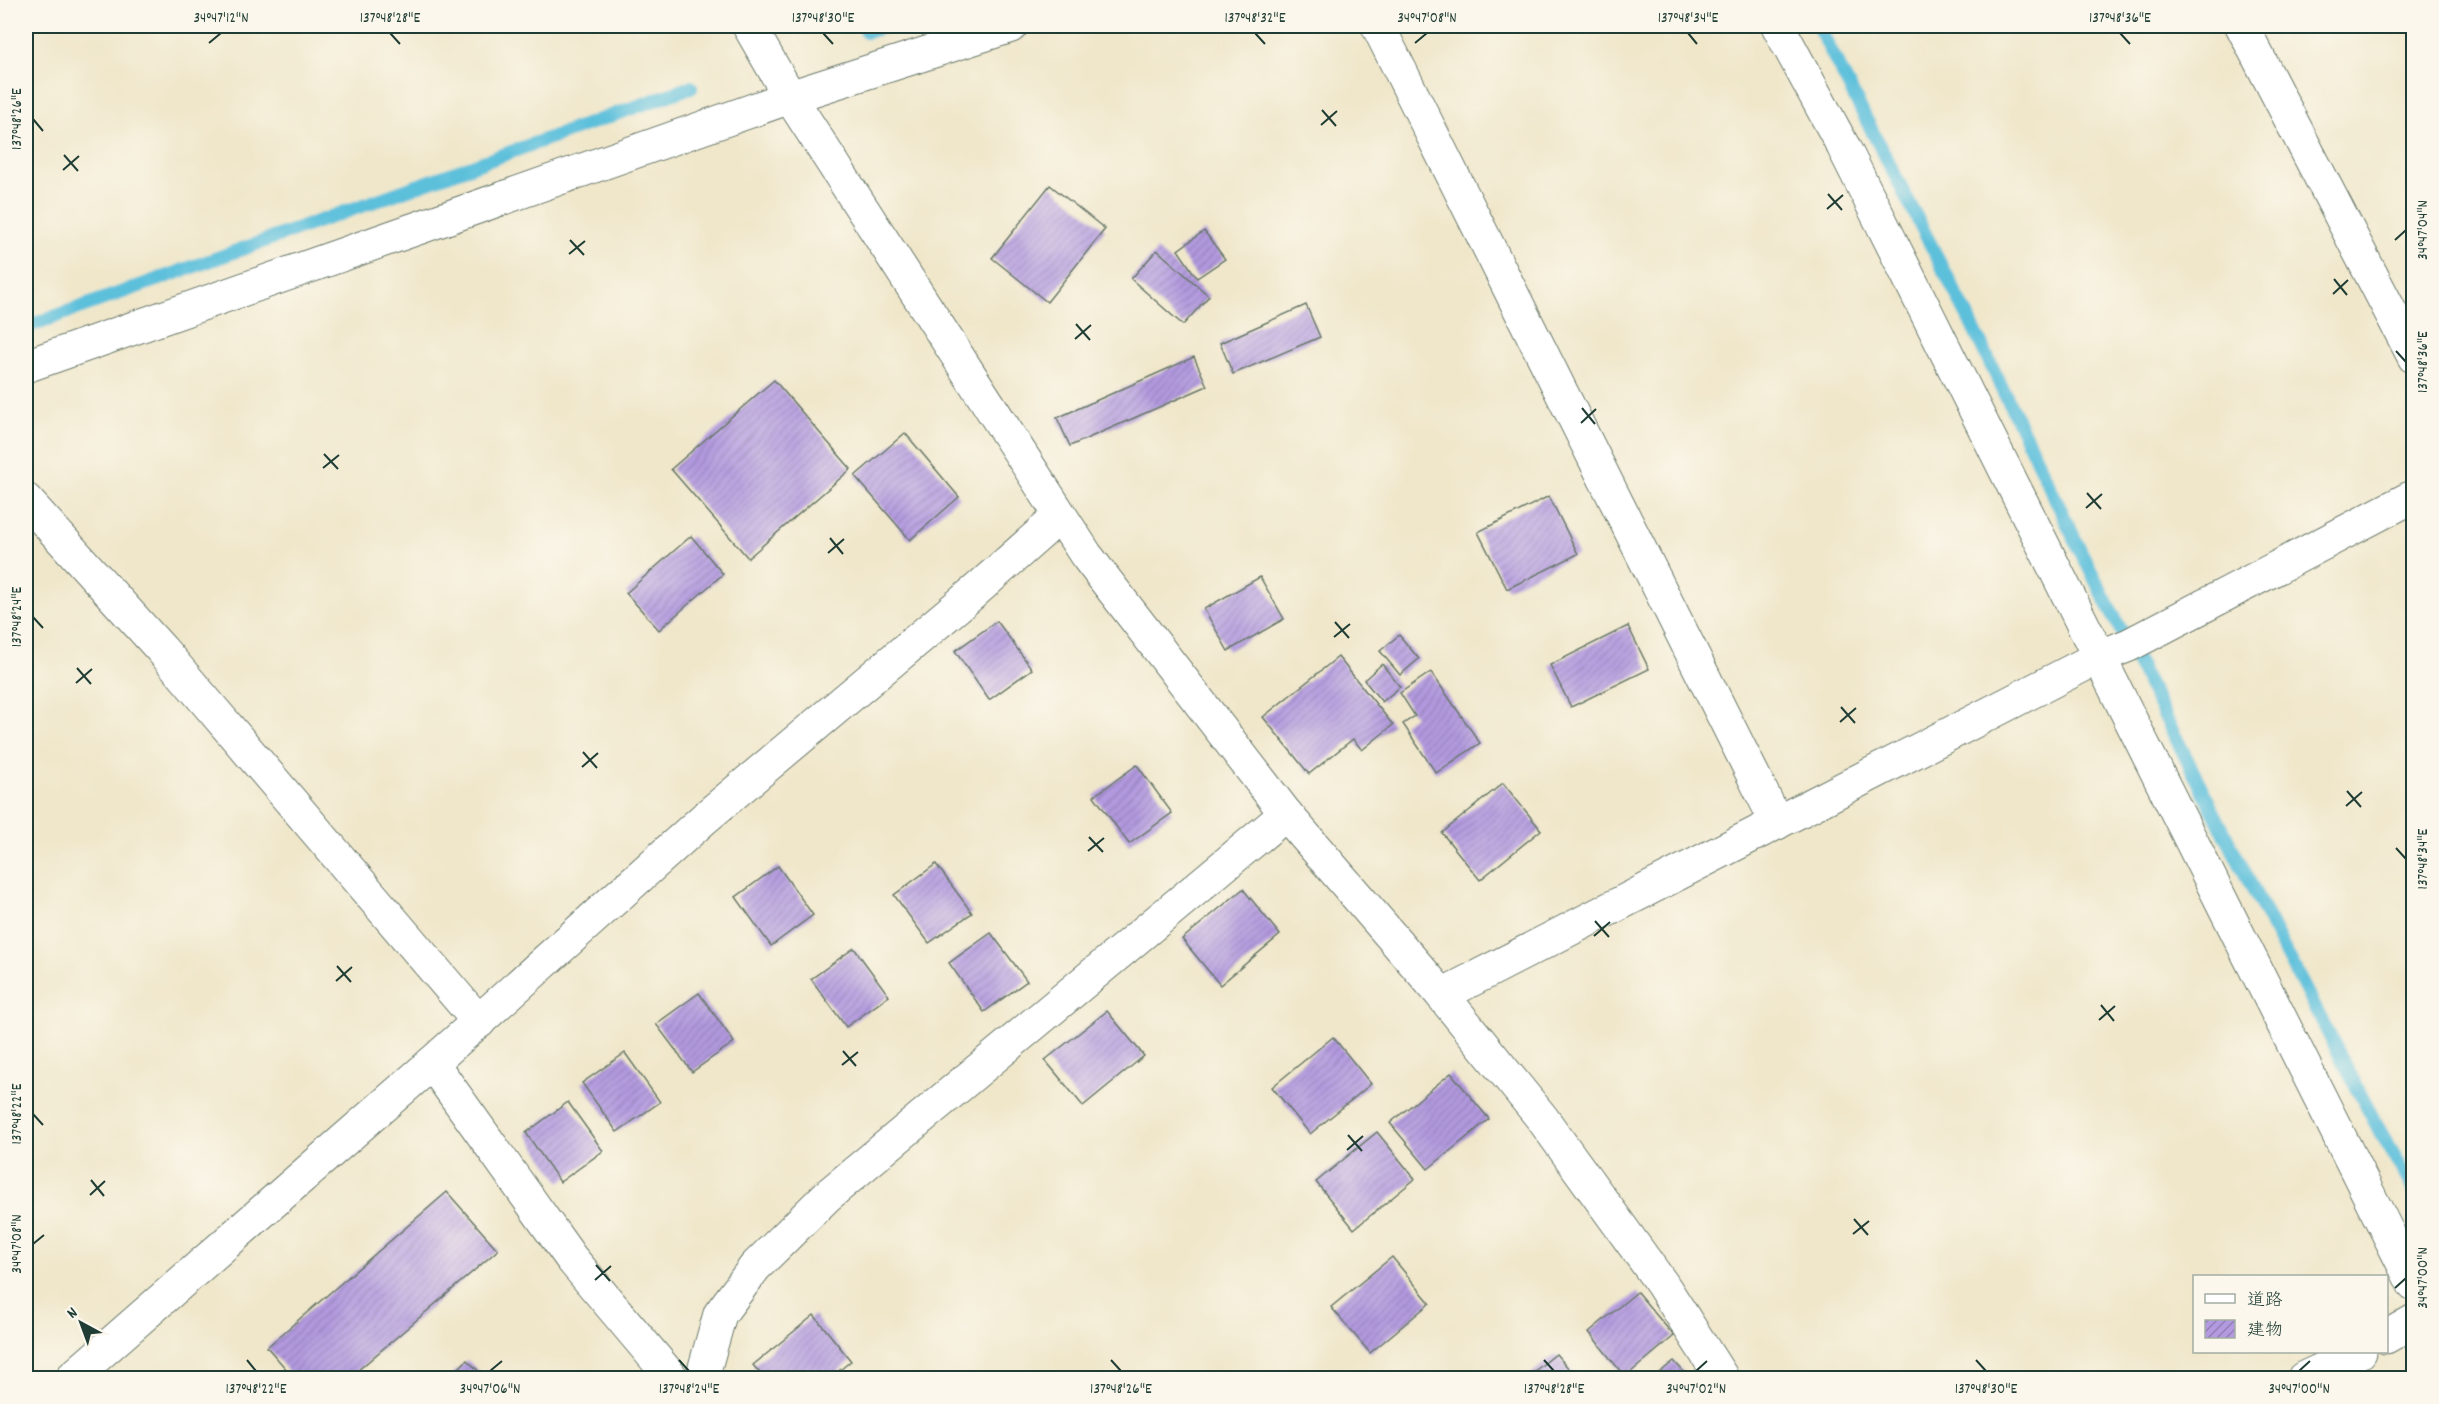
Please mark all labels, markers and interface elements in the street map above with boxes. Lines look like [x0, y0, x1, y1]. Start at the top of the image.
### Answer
text: 34°47'12"N [193, 8, 249, 30]
text: 137°48'28"E [360, 8, 420, 30]
text: 137°48'30"E [792, 8, 855, 30]
text: 137°48'32"E [1224, 8, 1286, 30]
text: 34°47'08"N [1397, 8, 1457, 30]
text: 137°48'34"E [1658, 8, 1719, 30]
text: 137°48'36"E [2089, 8, 2151, 30]
text: 137°48'26"E [7, 88, 29, 150]
text: 34°47'04"N [2413, 200, 2435, 260]
text: 137°48'36"E [2413, 331, 2435, 393]
text: 137°48'24"E [7, 586, 29, 647]
text: 137°48'34"E [2413, 828, 2435, 889]
text: 137°48'22"E [7, 1083, 29, 1144]
text: 34°47'08"N [7, 1214, 29, 1274]
text: 34°47'00"N [2413, 1247, 2435, 1309]
legend [2193, 1275, 2388, 1353]
text: 道路 [2247, 1289, 2283, 1314]
north arrow [51, 1293, 111, 1353]
text: N [62, 1302, 83, 1325]
text: 建物 [2247, 1319, 2283, 1344]
text: 137°48'22"E [226, 1379, 287, 1401]
text: 34°47'06"N [460, 1379, 520, 1401]
text: 137°48'24"E [659, 1379, 720, 1401]
text: 137°48'26"E [1090, 1379, 1152, 1401]
text: 137°48'28"E [1524, 1379, 1584, 1401]
text: 34°47'02"N [1666, 1379, 1726, 1401]
text: 137°48'30"E [1955, 1379, 2018, 1401]
text: 34°47'00"N [2268, 1379, 2330, 1401]

